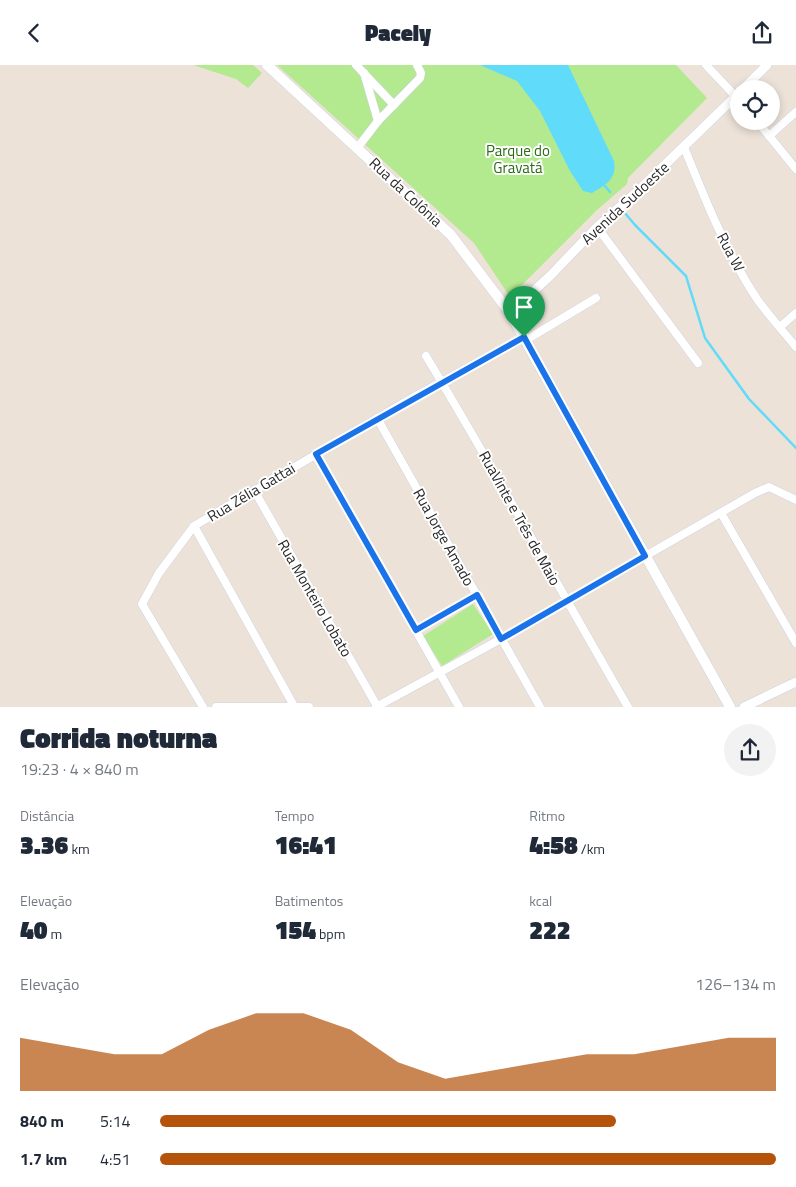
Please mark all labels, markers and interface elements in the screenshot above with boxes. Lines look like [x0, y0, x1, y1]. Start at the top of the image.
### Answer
text: Pacely [365, 16, 431, 50]
icon: back [20, 19, 48, 47]
icon: share [748, 19, 776, 47]
map controls [730, 80, 780, 130]
button: locate [730, 80, 780, 130]
park label: Parque do Gravatá [486, 139, 550, 179]
street label: Rua da Colônia [364, 152, 448, 232]
street label: Avenida Sudoeste [576, 156, 674, 250]
street label: Rua W [711, 228, 751, 276]
pin [503, 286, 545, 337]
icon: arrive [510, 293, 538, 321]
street label: RuaVinte e Três de Maio [473, 446, 567, 590]
street label: Rua Zélia Gattai [203, 457, 299, 527]
street label: Rua Jorge Amado [408, 484, 480, 590]
street label: Rua Monteiro Lobato [272, 535, 358, 661]
text: Corrida noturna [20, 716, 217, 759]
button: share [724, 724, 776, 776]
text: 19:23 · 4 × 840 m [20, 757, 139, 781]
text: Distância [20, 805, 74, 826]
text: Tempo [275, 805, 314, 826]
text: Ritmo [529, 805, 565, 826]
text: 3.36 [20, 826, 68, 864]
text: 16:41 [275, 826, 337, 864]
text: 4:58 [529, 826, 578, 864]
text: km [68, 838, 90, 859]
text: /km [578, 838, 605, 859]
text: Elevação [20, 890, 72, 911]
text: Batimentos [275, 890, 343, 911]
text: kcal [529, 890, 552, 911]
text: 40 [20, 911, 48, 949]
text: 154 [275, 911, 316, 949]
text: 222 [529, 911, 571, 949]
text: m [48, 923, 62, 944]
text: bpm [316, 923, 345, 944]
text: Elevação [20, 972, 80, 996]
text: 126–134 m [695, 972, 776, 996]
text: 840 m [20, 1109, 64, 1133]
text: 5:14 [100, 1109, 130, 1133]
text: 1.7 km [20, 1147, 67, 1171]
text: 4:51 [100, 1147, 130, 1171]

